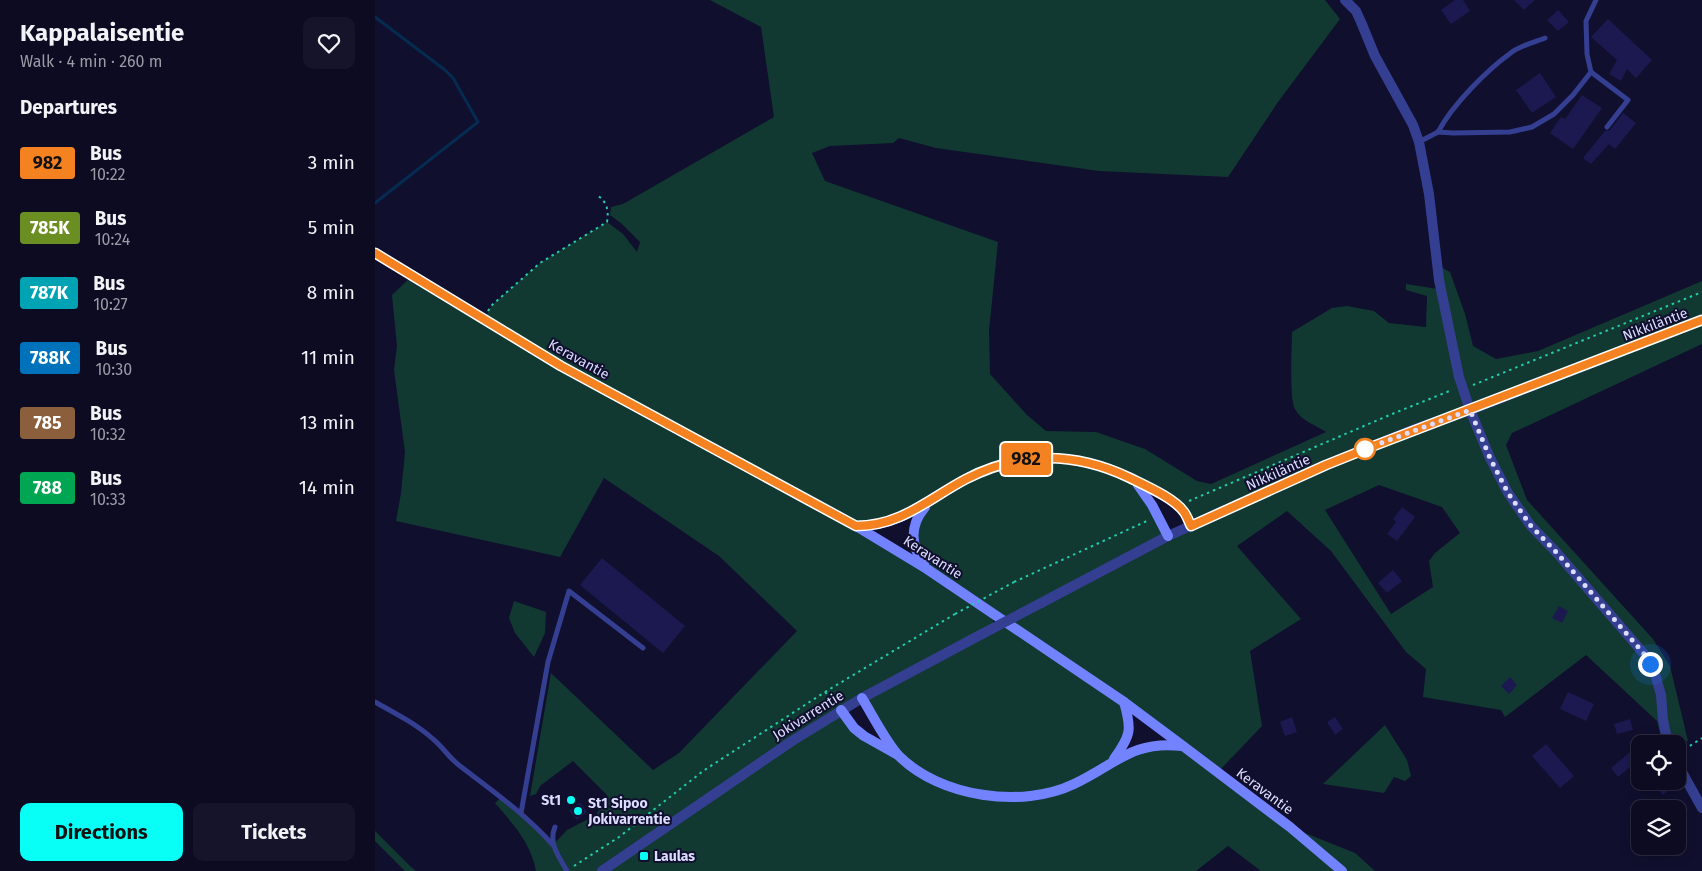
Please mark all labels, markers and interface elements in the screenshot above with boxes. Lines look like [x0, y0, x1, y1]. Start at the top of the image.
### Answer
button: heart [303, 17, 355, 69]
text: Kappalaisentie [20, 19, 184, 47]
text: Walk · 4 min · 260 m [20, 52, 162, 71]
text: Departures [20, 96, 117, 119]
text: Bus [90, 142, 122, 165]
text: 3 min [308, 151, 355, 174]
text: 982 [33, 152, 62, 174]
text: 10:22 [90, 165, 126, 184]
text: Bus [95, 207, 126, 230]
text: 5 min [308, 216, 355, 239]
text: 785K [30, 217, 70, 239]
text: 10:24 [95, 230, 130, 249]
text: Bus [93, 272, 125, 295]
text: 8 min [307, 281, 355, 304]
text: 787K [30, 282, 68, 304]
text: 10:27 [93, 295, 128, 314]
street label: Nikkiläntie [1620, 304, 1690, 345]
street label: Keravantie [545, 336, 612, 383]
text: Bus [95, 337, 127, 360]
text: 11 min [301, 346, 355, 369]
text: 788K [30, 347, 70, 369]
text: 10:30 [95, 360, 132, 379]
text: Bus [90, 402, 122, 425]
text: 13 min [299, 411, 355, 434]
text: 785 [33, 412, 62, 434]
text: 10:32 [90, 425, 126, 444]
unlabelled marker [1354, 438, 1376, 460]
line badge: 982 [997, 443, 1055, 475]
text: 982 [1011, 448, 1041, 470]
street label: Nikkiläntie [1244, 451, 1313, 494]
text: Bus [90, 467, 122, 490]
text: 14 min [299, 476, 355, 499]
text: 788 [33, 477, 62, 499]
text: 10:33 [90, 490, 126, 509]
street label: Keravantie [900, 532, 966, 583]
your location [1638, 652, 1663, 677]
street label: Jokivarrentie [770, 687, 847, 744]
map controls [1631, 735, 1686, 855]
button: locate [1631, 735, 1686, 790]
street label: Keravantie [1233, 764, 1297, 818]
place label: St1 [541, 792, 561, 809]
marker: St1 [565, 794, 577, 806]
place label: St1 Sipoo Jokivarrentie [587, 795, 671, 828]
button: layers [1631, 800, 1686, 855]
button: Directions [20, 803, 183, 861]
button: Tickets [193, 803, 355, 861]
marker: St1 Sipoo Jokivarrentie [572, 805, 584, 817]
place label: Laulas [654, 848, 695, 865]
marker: Laulas [638, 850, 650, 862]

